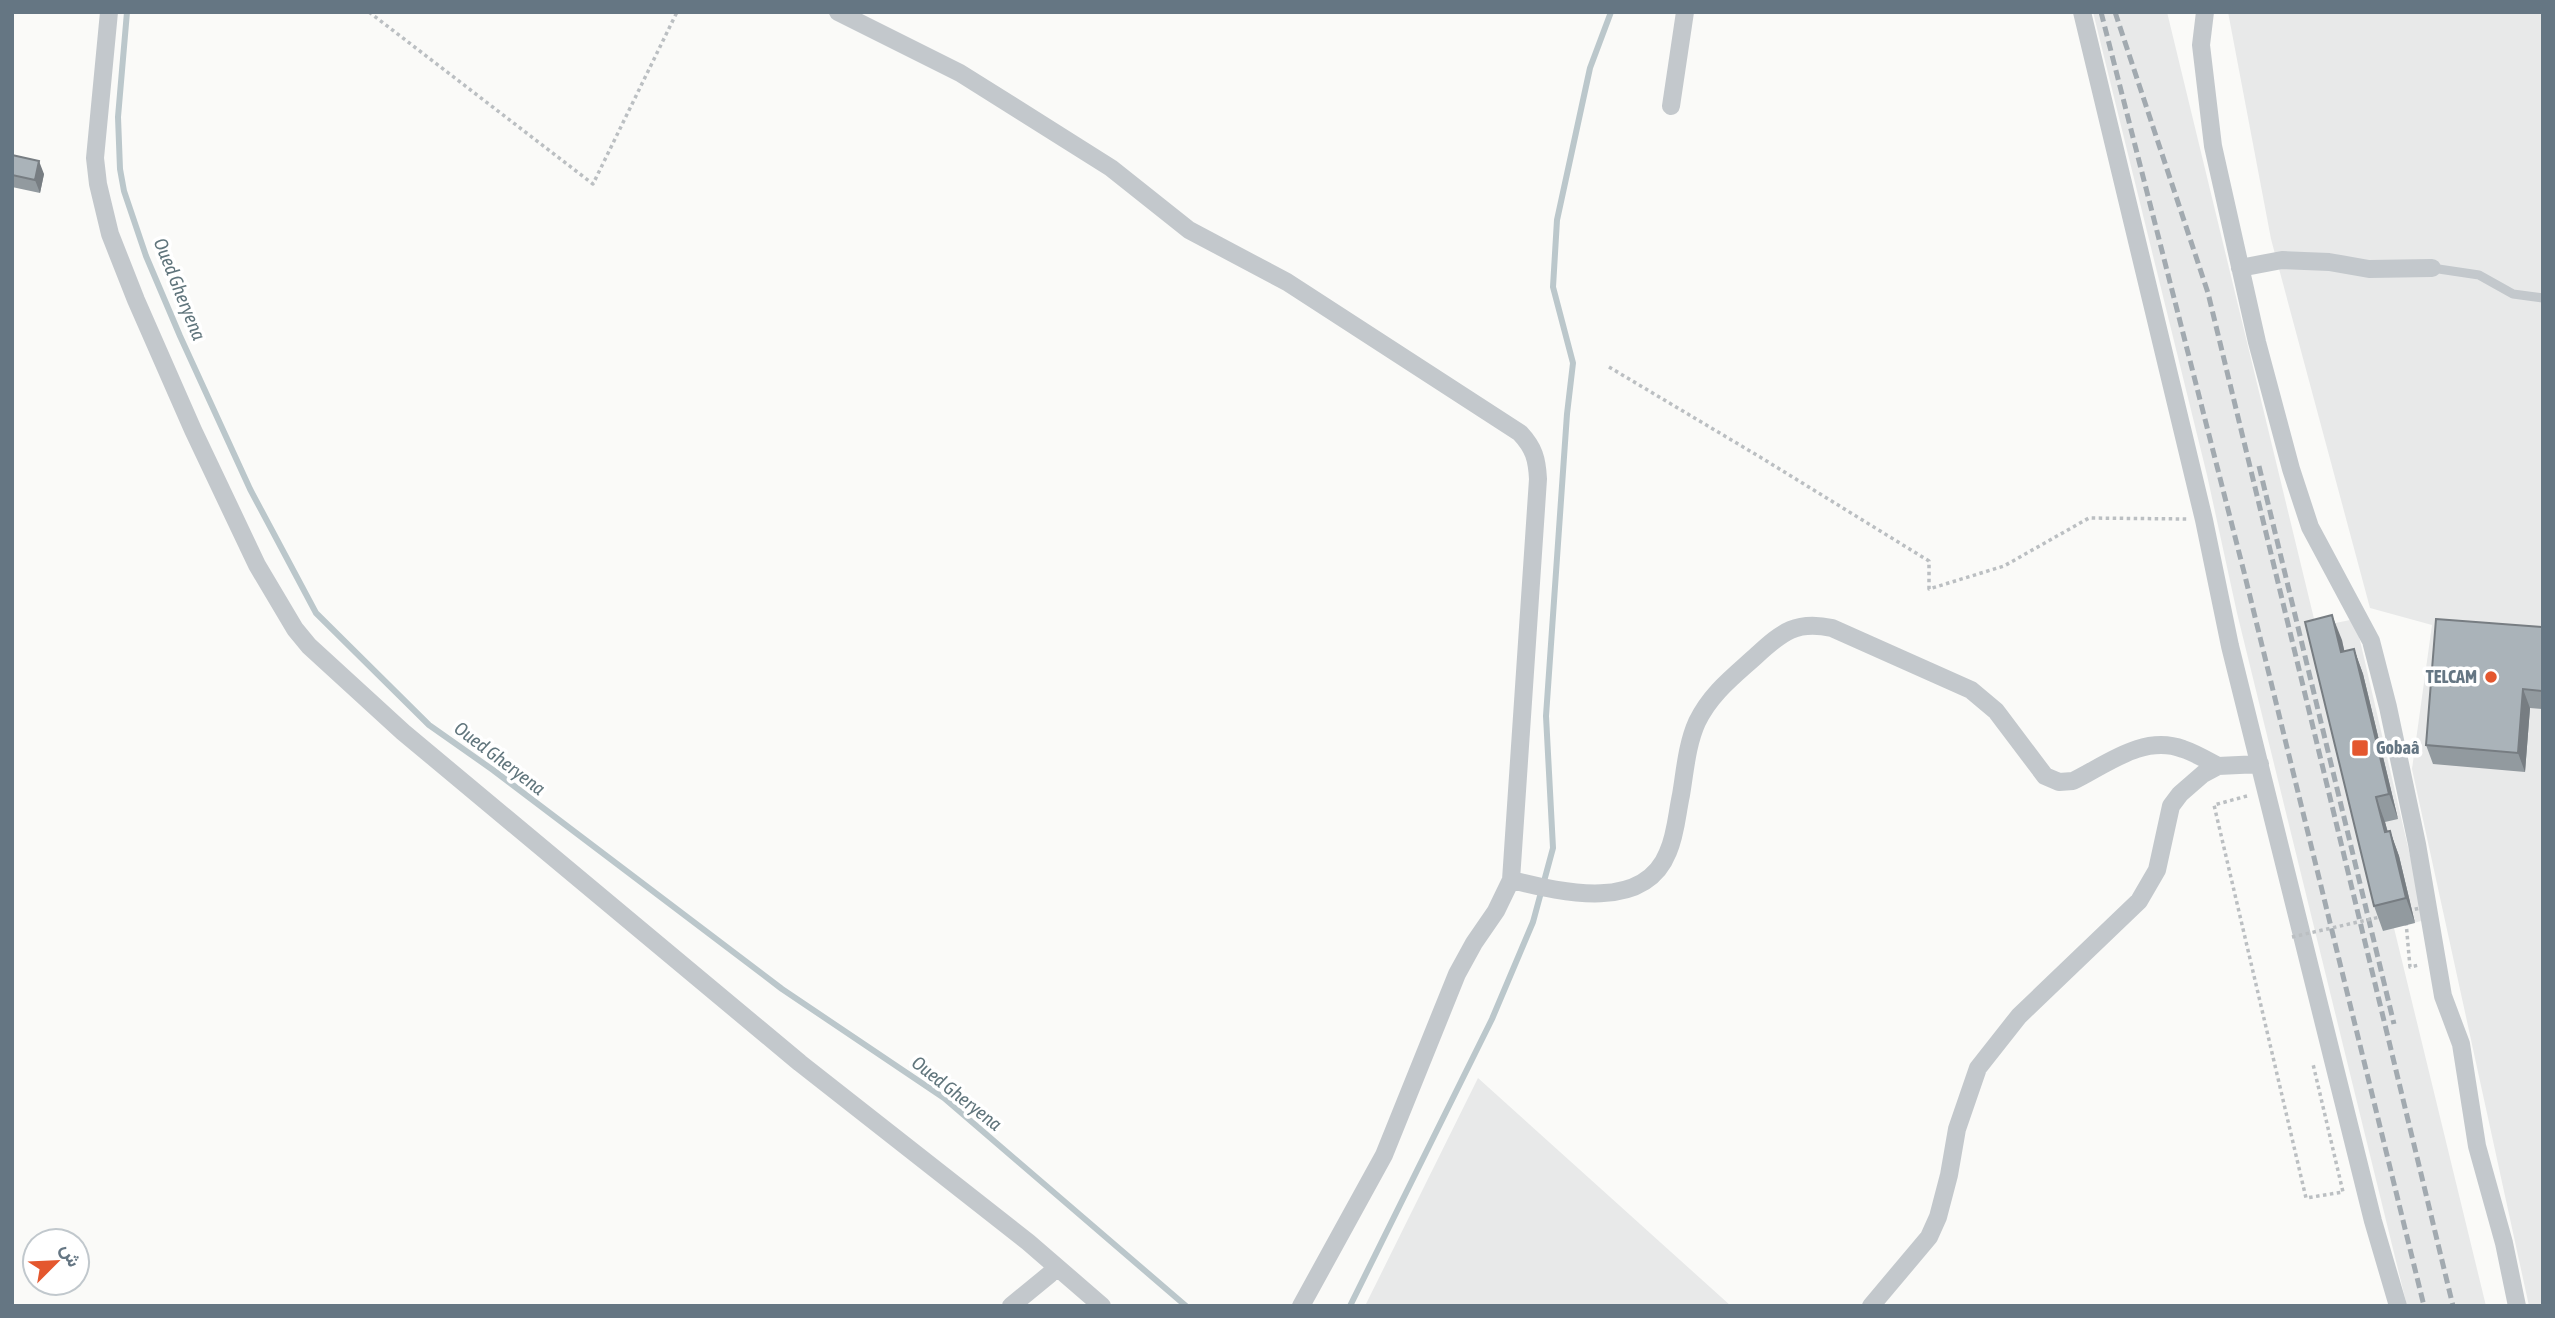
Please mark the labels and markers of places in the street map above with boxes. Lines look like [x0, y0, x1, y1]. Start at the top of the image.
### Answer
place label: TELCAM [2426, 666, 2477, 687]
marker: TELCAM [2483, 669, 2499, 685]
place label: Gobaâ [2376, 737, 2419, 758]
marker: Gobaâ [2350, 738, 2370, 758]

